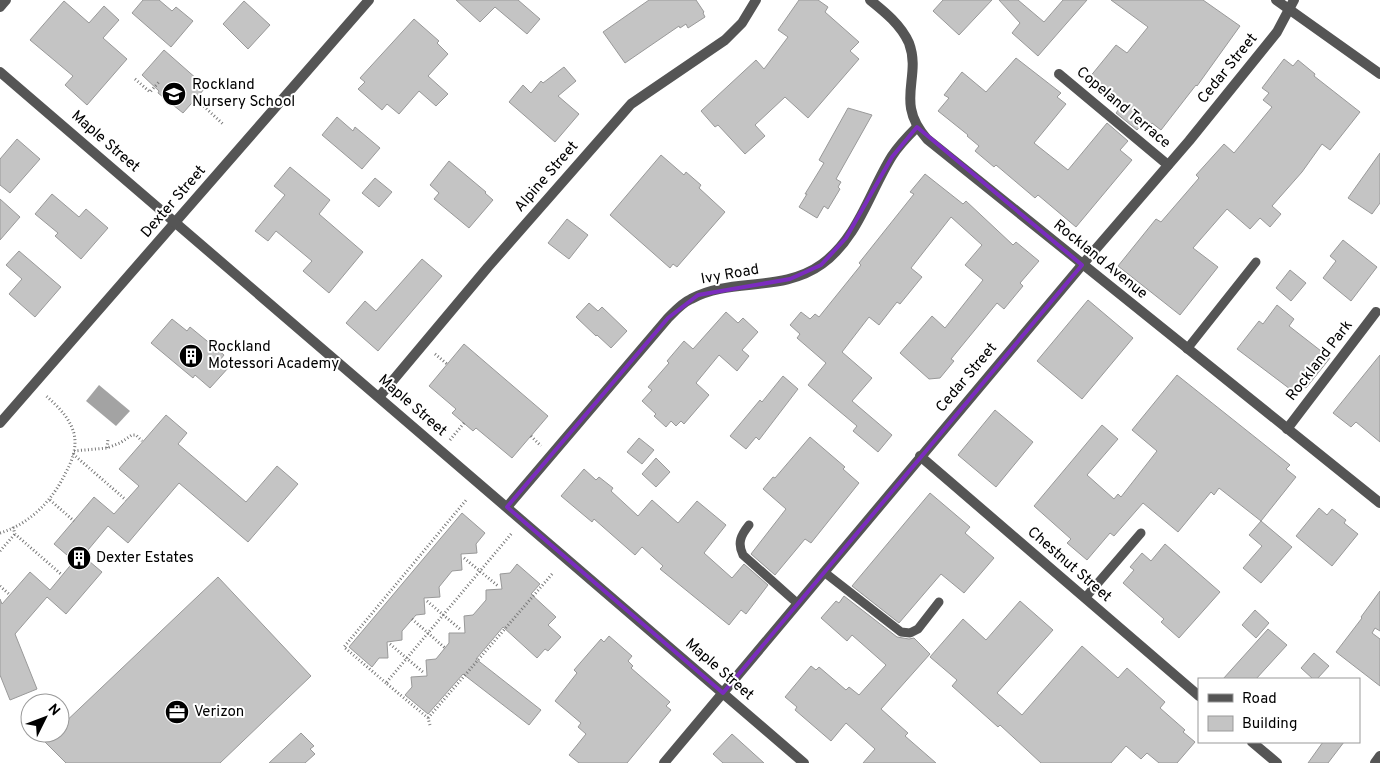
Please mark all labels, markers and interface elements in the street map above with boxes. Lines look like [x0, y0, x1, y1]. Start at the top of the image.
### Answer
street label: Cedar Street [1194, 30, 1262, 108]
street label: Copeland Terrace [1072, 63, 1174, 153]
place label: Rockland Nursery School [192, 76, 295, 112]
school or university icon: Rockland Nursery School [161, 81, 187, 107]
street label: Maple Street [67, 107, 143, 177]
street label: Alpine Street [511, 138, 583, 216]
street label: Dexter Street [137, 162, 211, 242]
street label: Rockland Avenue [1049, 216, 1151, 304]
street label: Ivy Road [700, 261, 760, 289]
street label: Rockland Park [1283, 317, 1357, 405]
place label: Rockland Motessori Academy [208, 338, 339, 374]
street label: Cedar Street [932, 339, 1002, 417]
building icon: Rockland Motessori Academy [178, 343, 204, 369]
street label: Maple Street [374, 371, 450, 441]
street label: Chestnut Street [1023, 523, 1115, 607]
building icon: Dexter Estates [66, 545, 92, 571]
place label: Dexter Estates [96, 549, 194, 568]
street label: Maple Street [681, 635, 757, 705]
legend [1198, 678, 1360, 743]
text: Road [1242, 690, 1277, 709]
north arrow [20, 693, 70, 743]
office icon: Verizon [164, 699, 190, 725]
text: N [44, 701, 63, 720]
place label: Verizon [194, 703, 244, 722]
text: Building [1242, 715, 1297, 734]

